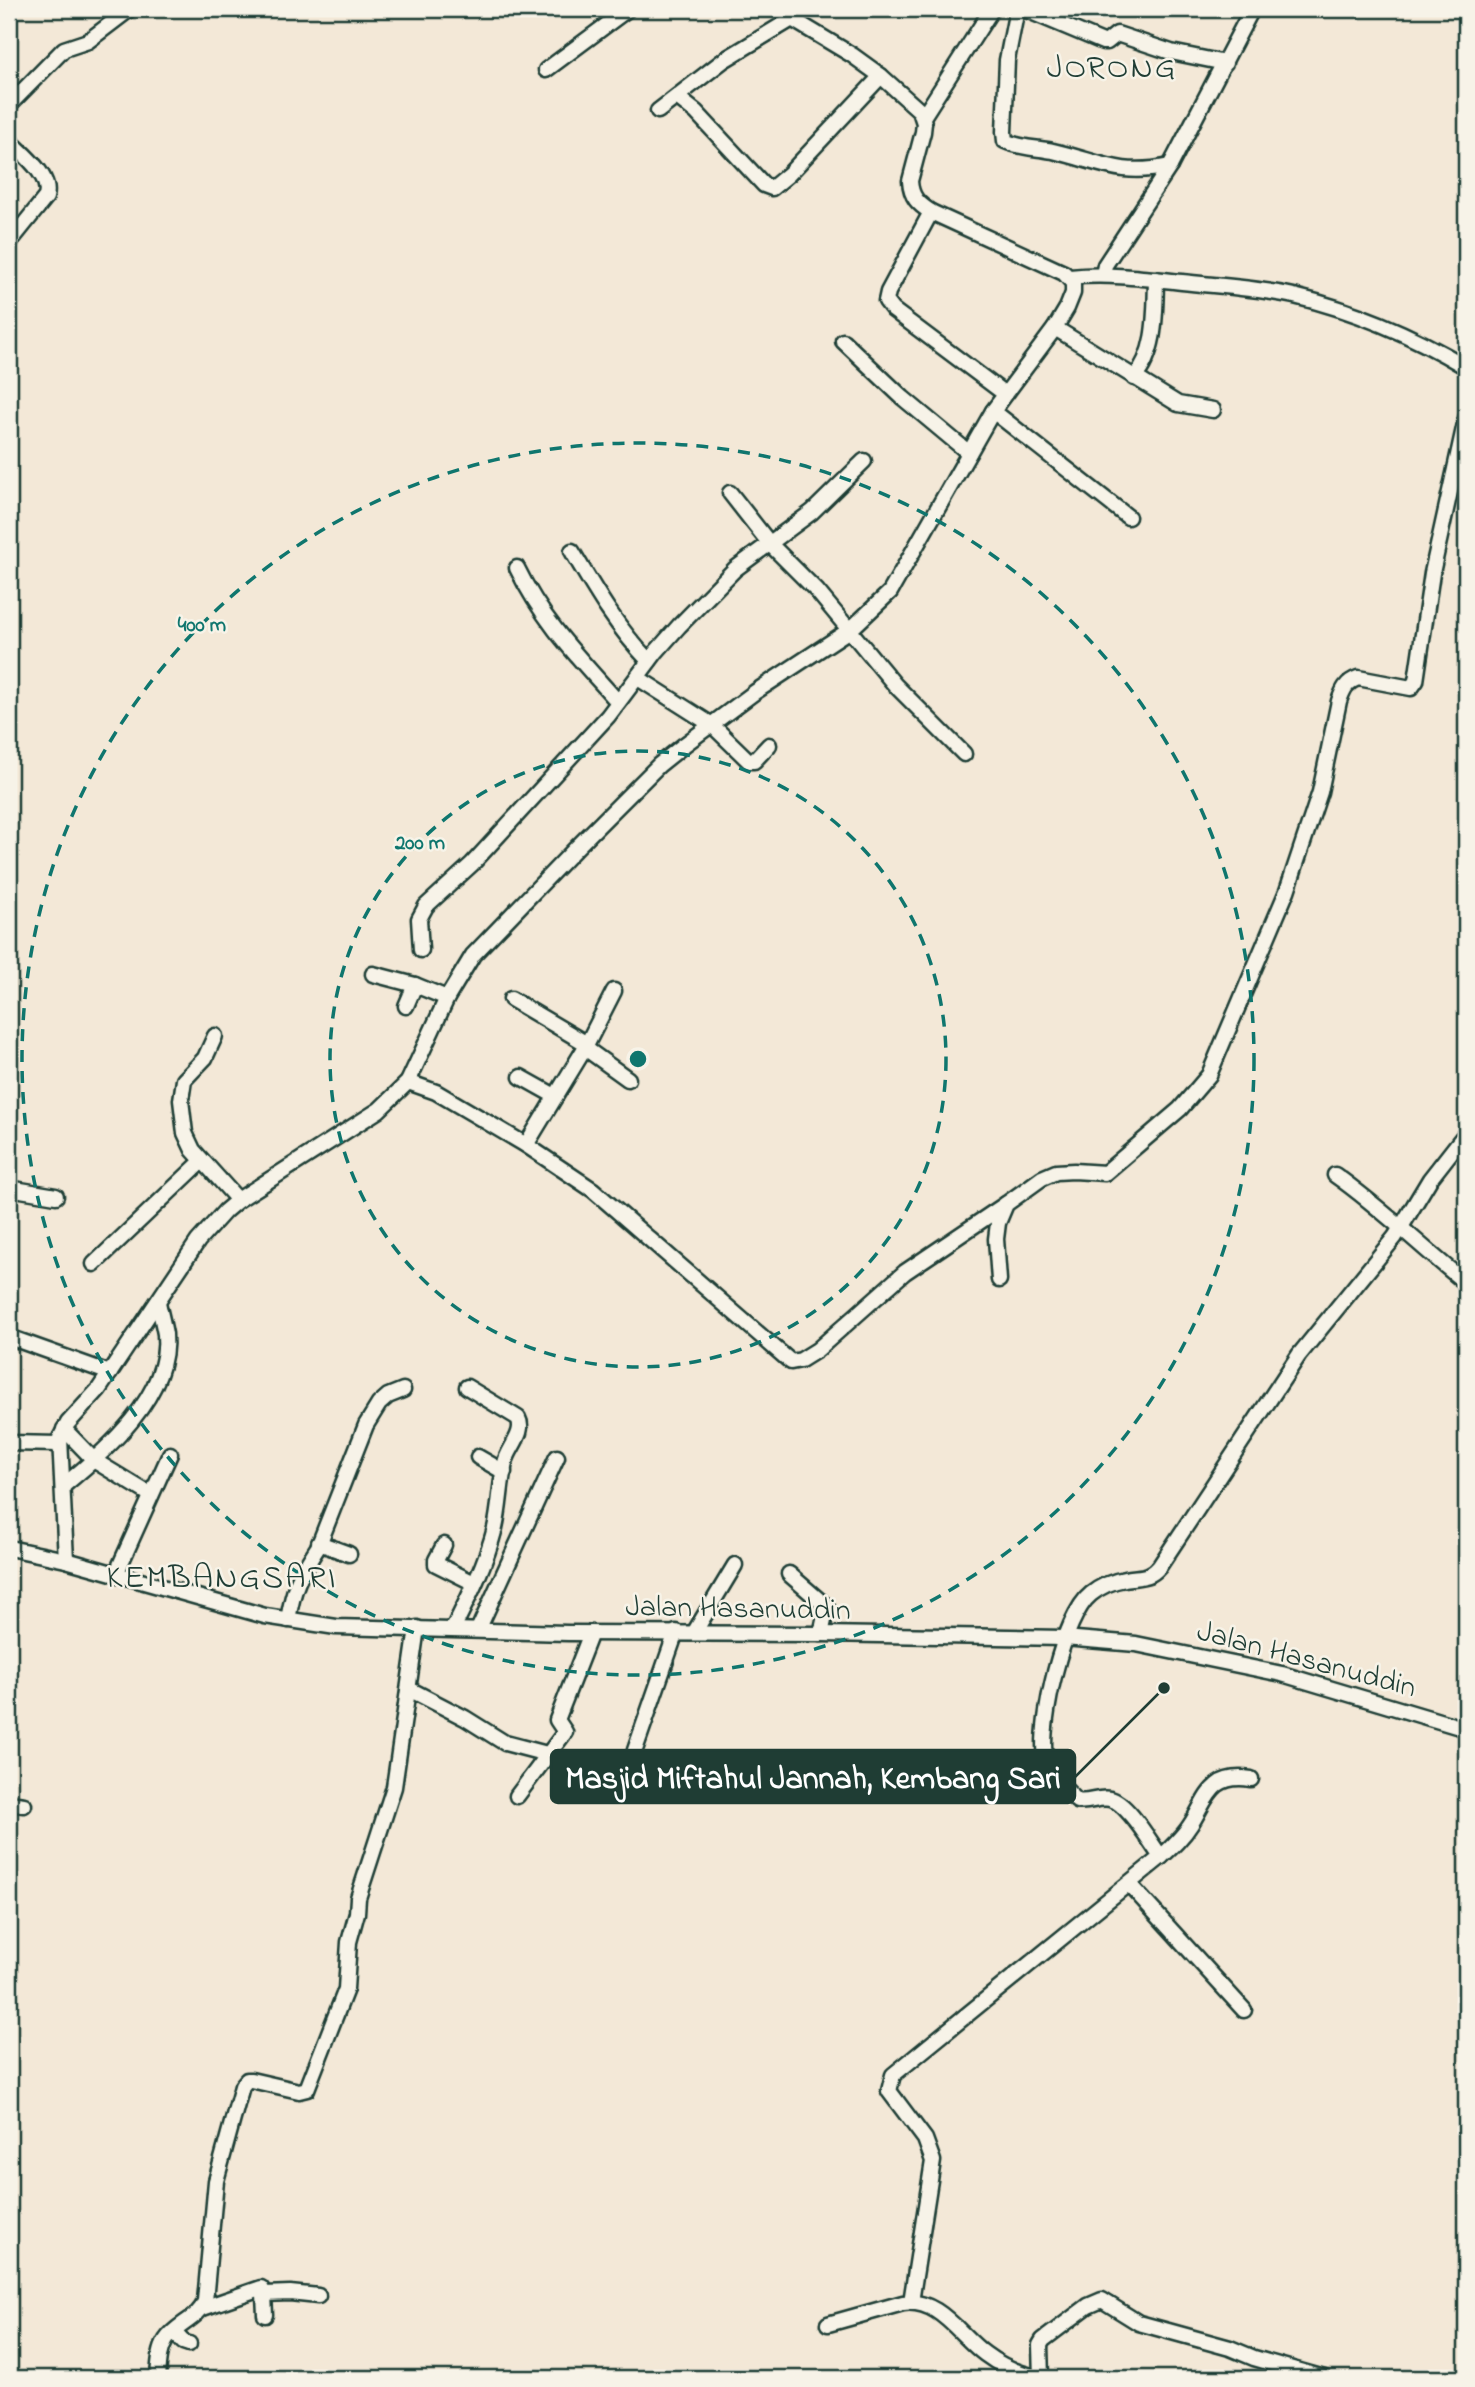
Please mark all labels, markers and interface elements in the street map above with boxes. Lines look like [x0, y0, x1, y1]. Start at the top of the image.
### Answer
district label: JORONG [1046, 45, 1178, 93]
text: 400 m [178, 611, 226, 641]
text: 200 m [394, 829, 445, 859]
centre of rings [626, 1047, 650, 1071]
district label: KEMBANGSARI [106, 1555, 338, 1603]
street label: Jalan Hasanuddin [625, 1586, 851, 1634]
street label: Jalan Hasanuddin [1192, 1610, 1421, 1711]
callout: Masjid Miftahul Jannah, Kembang Sari [551, 1750, 1075, 1803]
text: Masjid Miftahul Jannah, Kembang Sari [565, 1757, 1061, 1805]

